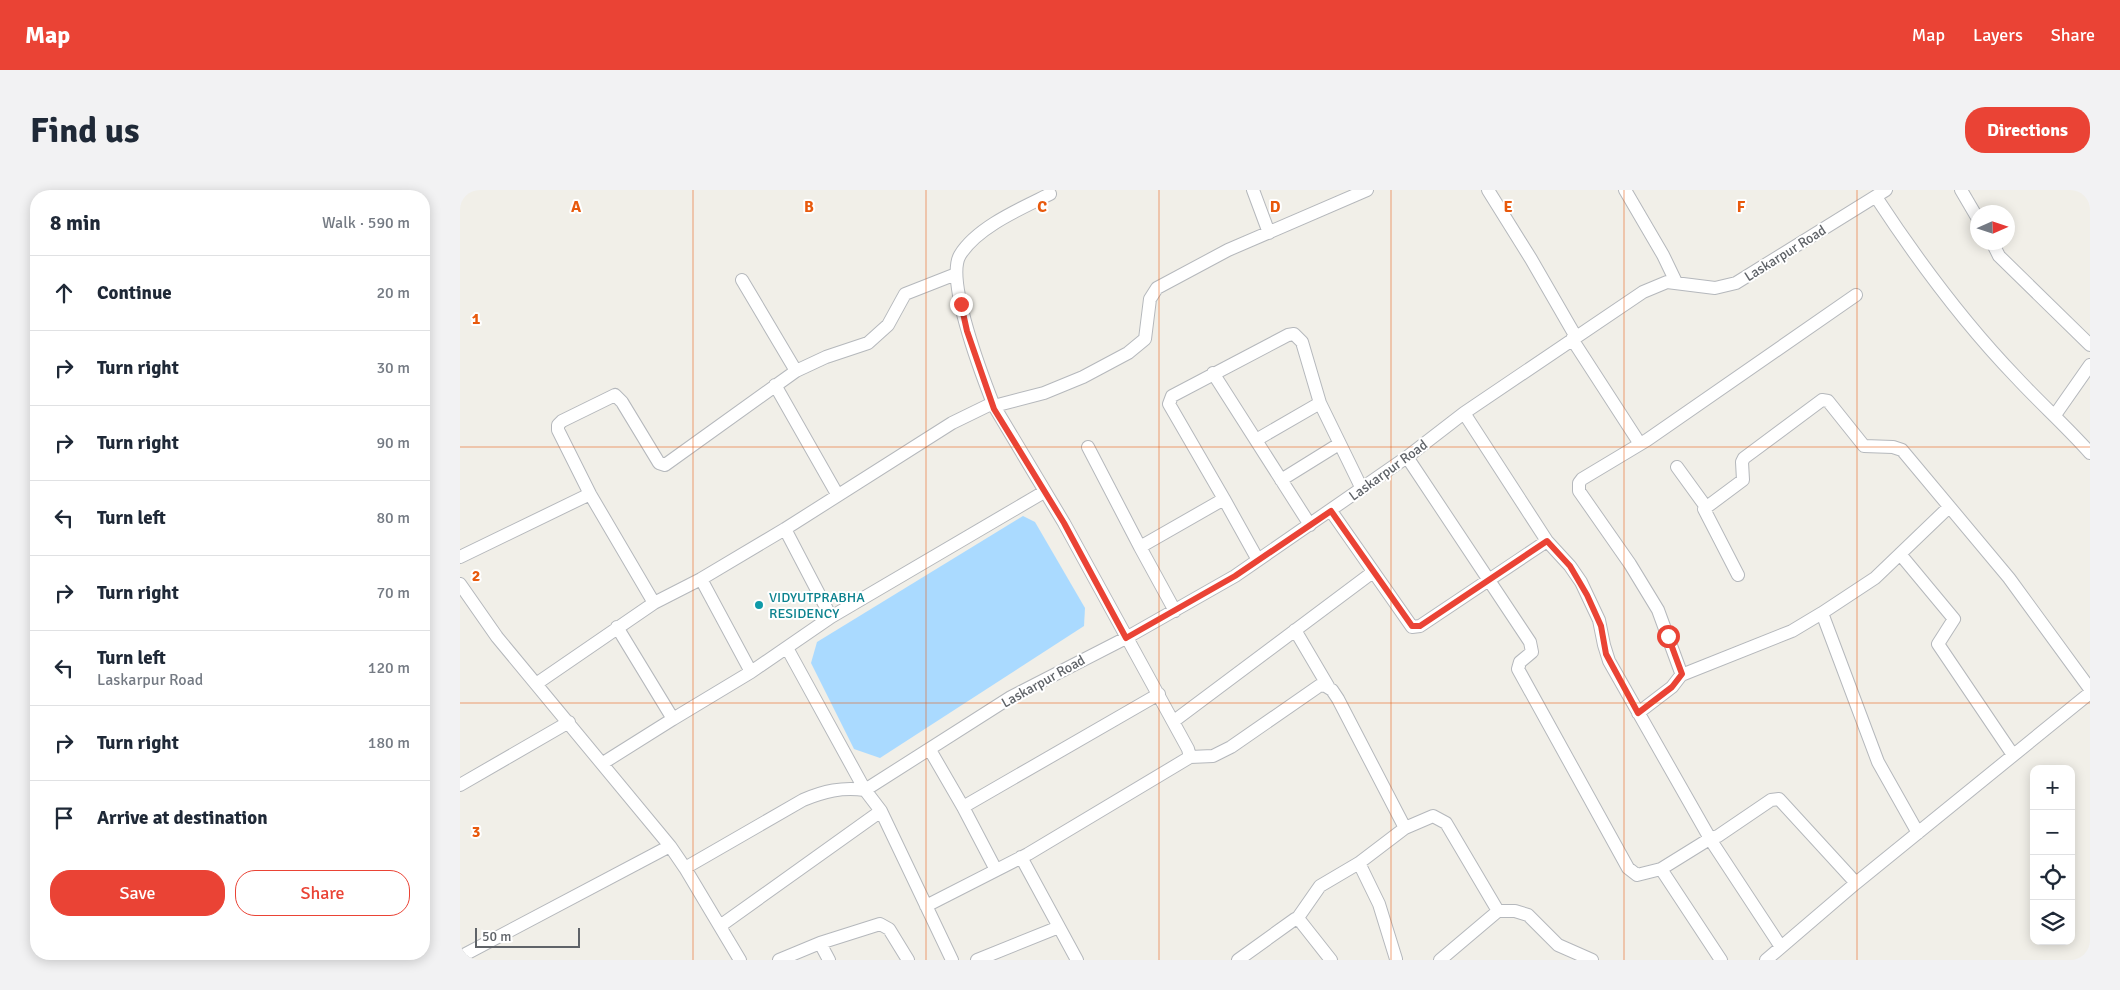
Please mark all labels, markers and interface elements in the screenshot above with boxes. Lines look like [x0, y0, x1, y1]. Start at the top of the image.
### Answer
text: Map [25, 20, 70, 50]
text: Map [1912, 24, 1945, 46]
text: Layers [1973, 24, 2023, 46]
text: Share [2051, 24, 2095, 46]
button: Directions [1965, 107, 2090, 153]
text: Find us [30, 109, 140, 152]
text: A [571, 197, 582, 217]
text: B [804, 197, 814, 217]
text: C [1037, 197, 1047, 217]
text: D [1270, 197, 1281, 217]
text: E [1503, 197, 1513, 217]
text: F [1737, 197, 1746, 217]
north arrow [1970, 205, 2015, 250]
text: 8 min [50, 210, 101, 236]
text: Walk · 590 m [322, 213, 410, 233]
street label: Laskarpur Road [1741, 222, 1829, 285]
icon: ahead [50, 279, 78, 307]
text: Continue [97, 281, 172, 305]
text: 20 m [376, 283, 410, 303]
route end [950, 293, 973, 316]
text: 1 [472, 309, 481, 329]
icon: right [50, 354, 78, 382]
text: Turn right [97, 356, 179, 380]
text: 30 m [376, 358, 410, 378]
icon: right [50, 429, 78, 457]
text: Turn right [97, 431, 179, 455]
text: 90 m [376, 433, 410, 453]
street label: Laskarpur Road [1346, 436, 1431, 505]
icon: left [50, 504, 78, 532]
text: Turn left [97, 506, 166, 530]
text: 80 m [376, 508, 410, 528]
text: 2 [472, 566, 480, 586]
icon: right [50, 579, 78, 607]
text: Turn right [97, 581, 179, 605]
text: 70 m [376, 583, 410, 603]
place label: VIDYUTPRABHA RESIDENCY [769, 589, 865, 622]
marker: VIDYUTPRABHA RESIDENCY [753, 599, 765, 611]
route start [1657, 625, 1680, 648]
text: Turn left [97, 646, 166, 670]
street label: Laskarpur Road [998, 651, 1088, 711]
icon: left [50, 654, 78, 682]
text: 120 m [368, 658, 410, 678]
text: Laskarpur Road [97, 670, 203, 690]
icon: right [50, 729, 78, 757]
text: Turn right [97, 731, 179, 755]
text: 180 m [368, 733, 410, 753]
map controls [2030, 765, 2075, 945]
button: + [2030, 765, 2075, 810]
icon: arrive [50, 804, 78, 832]
text: Arrive at destination [97, 806, 268, 830]
button: − [2030, 810, 2075, 855]
text: 3 [472, 822, 480, 842]
button: locate [2030, 855, 2075, 900]
button: Save [50, 870, 225, 916]
button: Share [235, 870, 410, 916]
button: layers [2030, 900, 2075, 945]
scale bar [475, 925, 580, 948]
text: 50 m [482, 928, 511, 945]

